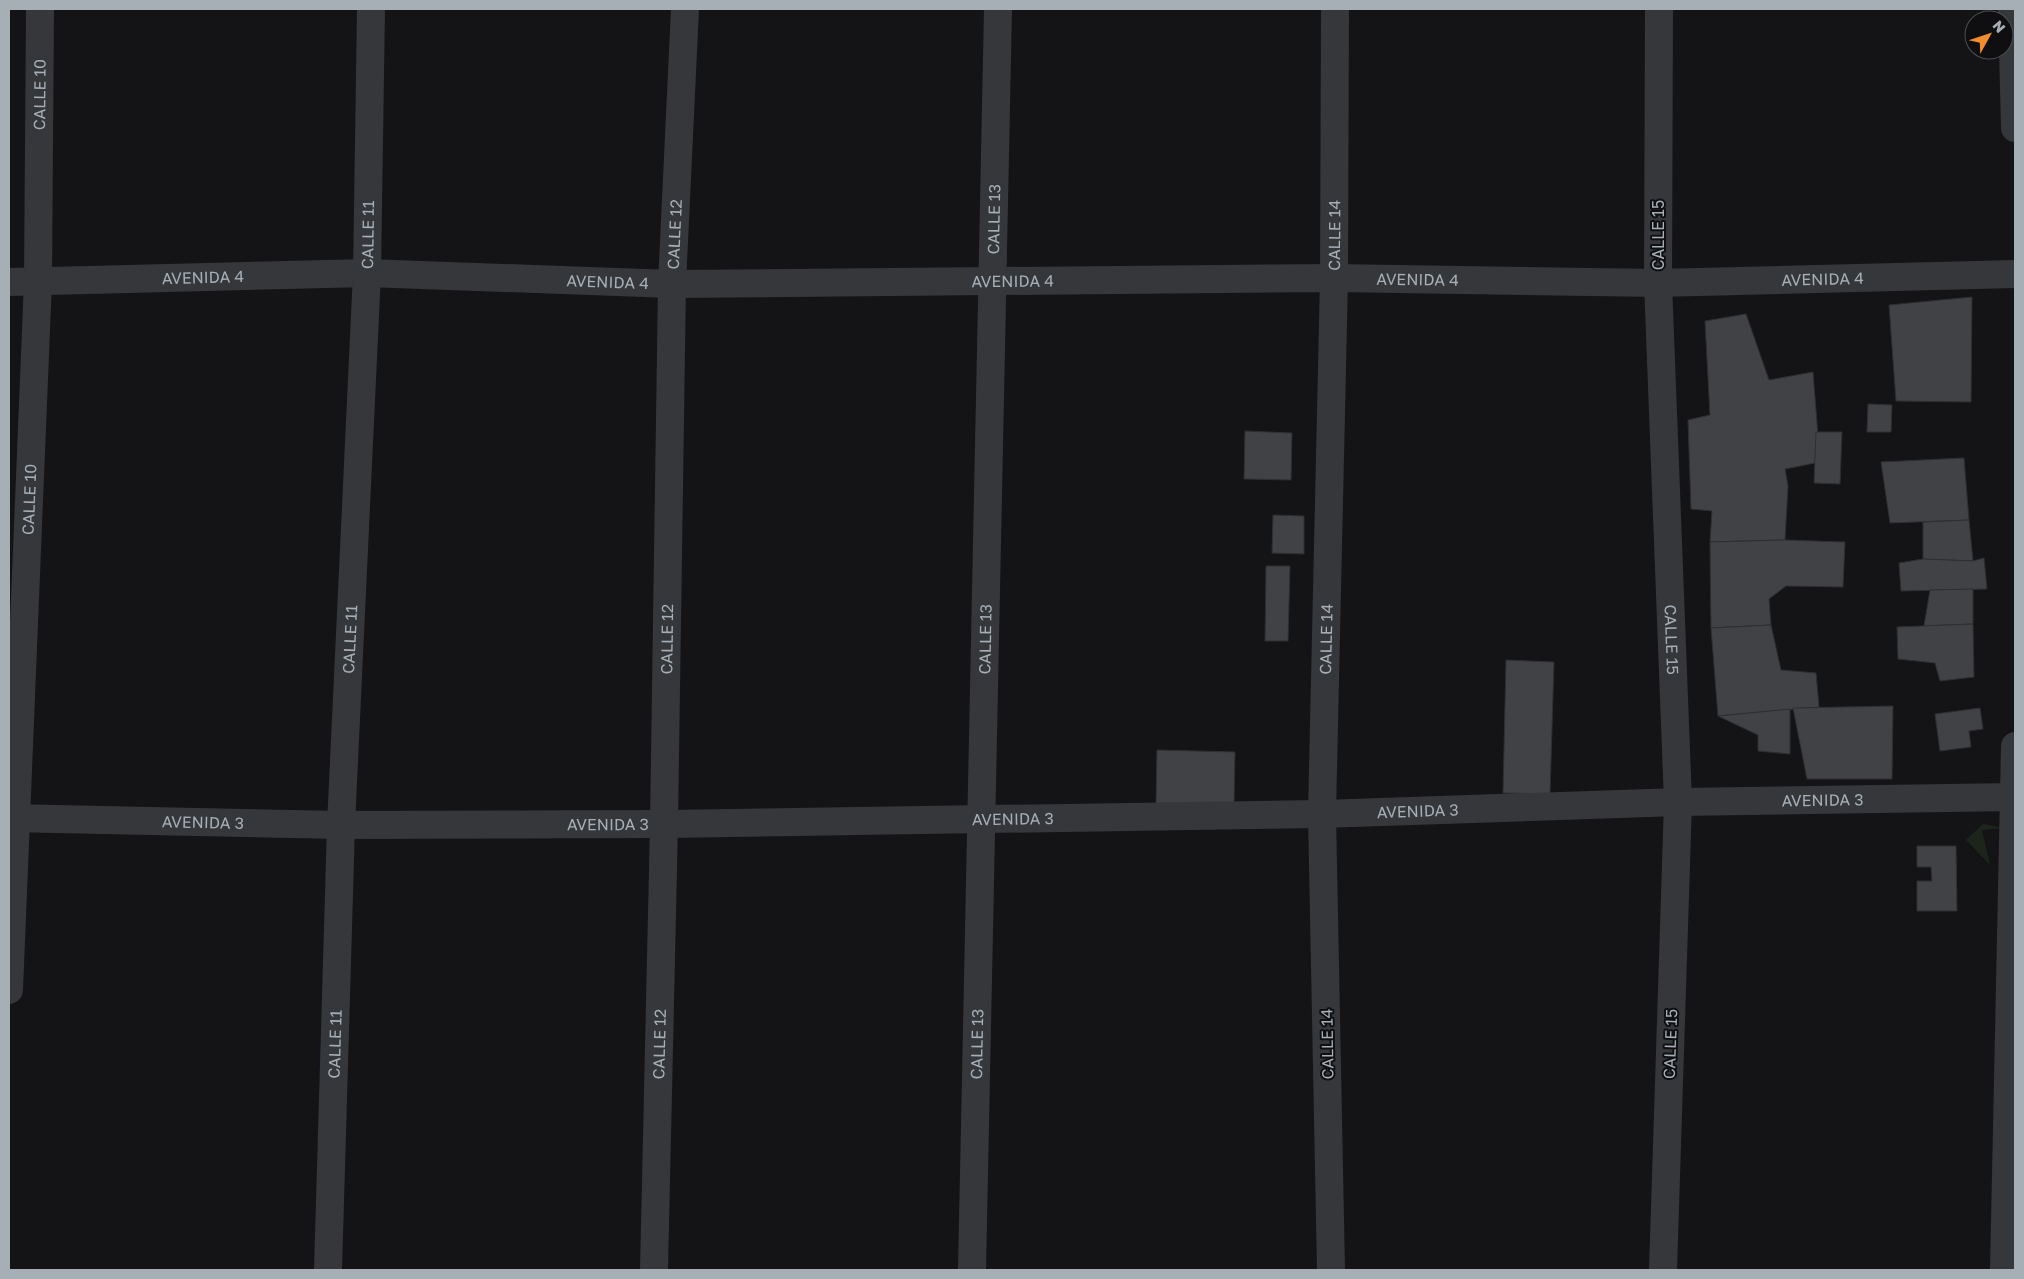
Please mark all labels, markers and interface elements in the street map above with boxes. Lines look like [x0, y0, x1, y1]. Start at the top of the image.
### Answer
north arrow [1964, 10, 2014, 60]
text: N [1989, 17, 2009, 36]
street label: CALLE 10 [29, 59, 50, 130]
street label: CALLE 13 [983, 184, 1004, 255]
street label: CALLE 12 [663, 199, 686, 270]
street label: CALLE 11 [357, 200, 378, 269]
street label: CALLE 14 [1324, 200, 1344, 271]
street label: CALLE 15 [1648, 200, 1668, 270]
street label: AVENIDA 4 [162, 266, 244, 288]
street label: AVENIDA 4 [1781, 268, 1864, 290]
street label: AVENIDA 4 [1376, 269, 1459, 290]
street label: AVENIDA 4 [566, 270, 649, 293]
street label: AVENIDA 4 [971, 271, 1054, 291]
street label: CALLE 10 [18, 464, 41, 535]
street label: CALLE 14 [1315, 603, 1337, 675]
street label: CALLE 11 [338, 604, 361, 674]
street label: CALLE 12 [656, 604, 677, 674]
street label: CALLE 13 [974, 604, 996, 675]
street label: CALLE 15 [1660, 604, 1683, 675]
street label: AVENIDA 3 [1781, 789, 1864, 810]
street label: AVENIDA 3 [1376, 799, 1459, 822]
street label: AVENIDA 3 [972, 808, 1054, 829]
street label: AVENIDA 3 [162, 811, 244, 833]
street label: AVENIDA 3 [567, 814, 649, 834]
street label: CALLE 14 [1316, 1008, 1338, 1080]
street label: CALLE 11 [324, 1009, 346, 1079]
street label: CALLE 12 [648, 1009, 670, 1079]
street label: CALLE 13 [966, 1009, 987, 1079]
street label: CALLE 15 [1659, 1009, 1681, 1079]

